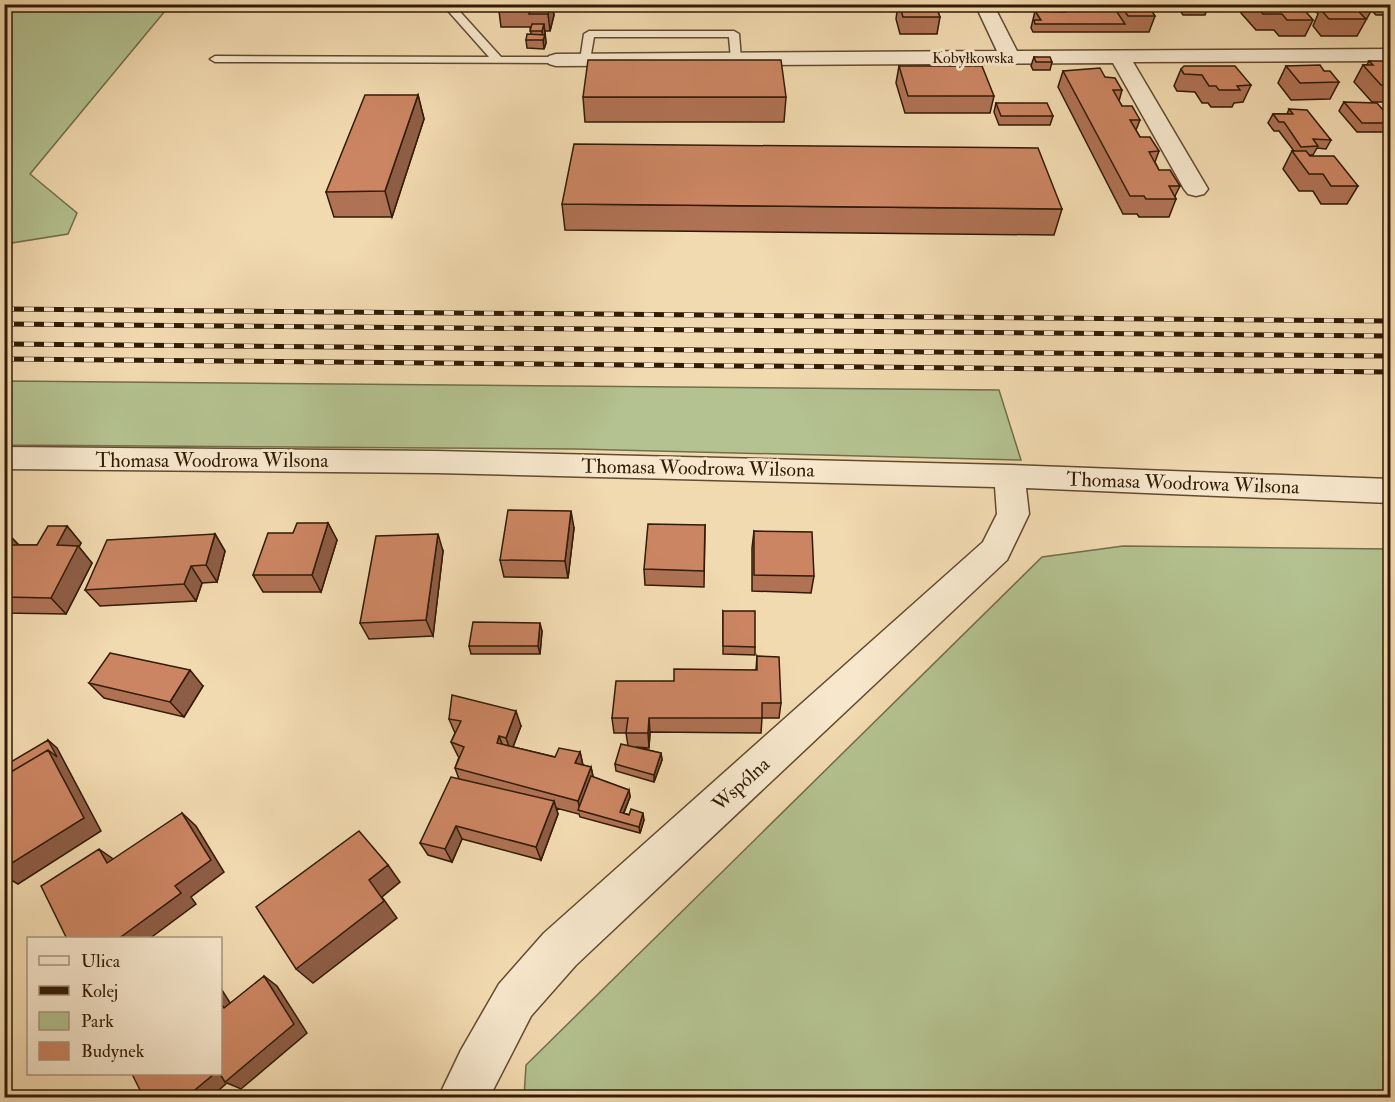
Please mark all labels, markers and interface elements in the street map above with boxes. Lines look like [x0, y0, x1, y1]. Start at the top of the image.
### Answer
street label: Kobyłkowska [932, 48, 1014, 68]
street label: Thomasa Woodrowa Wilsona [95, 448, 329, 473]
street label: Thomasa Woodrowa Wilsona [581, 453, 816, 483]
street label: Thomasa Woodrowa Wilsona [1066, 466, 1301, 500]
street label: Wspólna [706, 751, 776, 818]
legend [27, 937, 222, 1075]
text: Ulica [81, 950, 121, 973]
text: Kolej [81, 980, 118, 1003]
text: Park [81, 1010, 114, 1033]
text: Budynek [81, 1040, 145, 1063]

